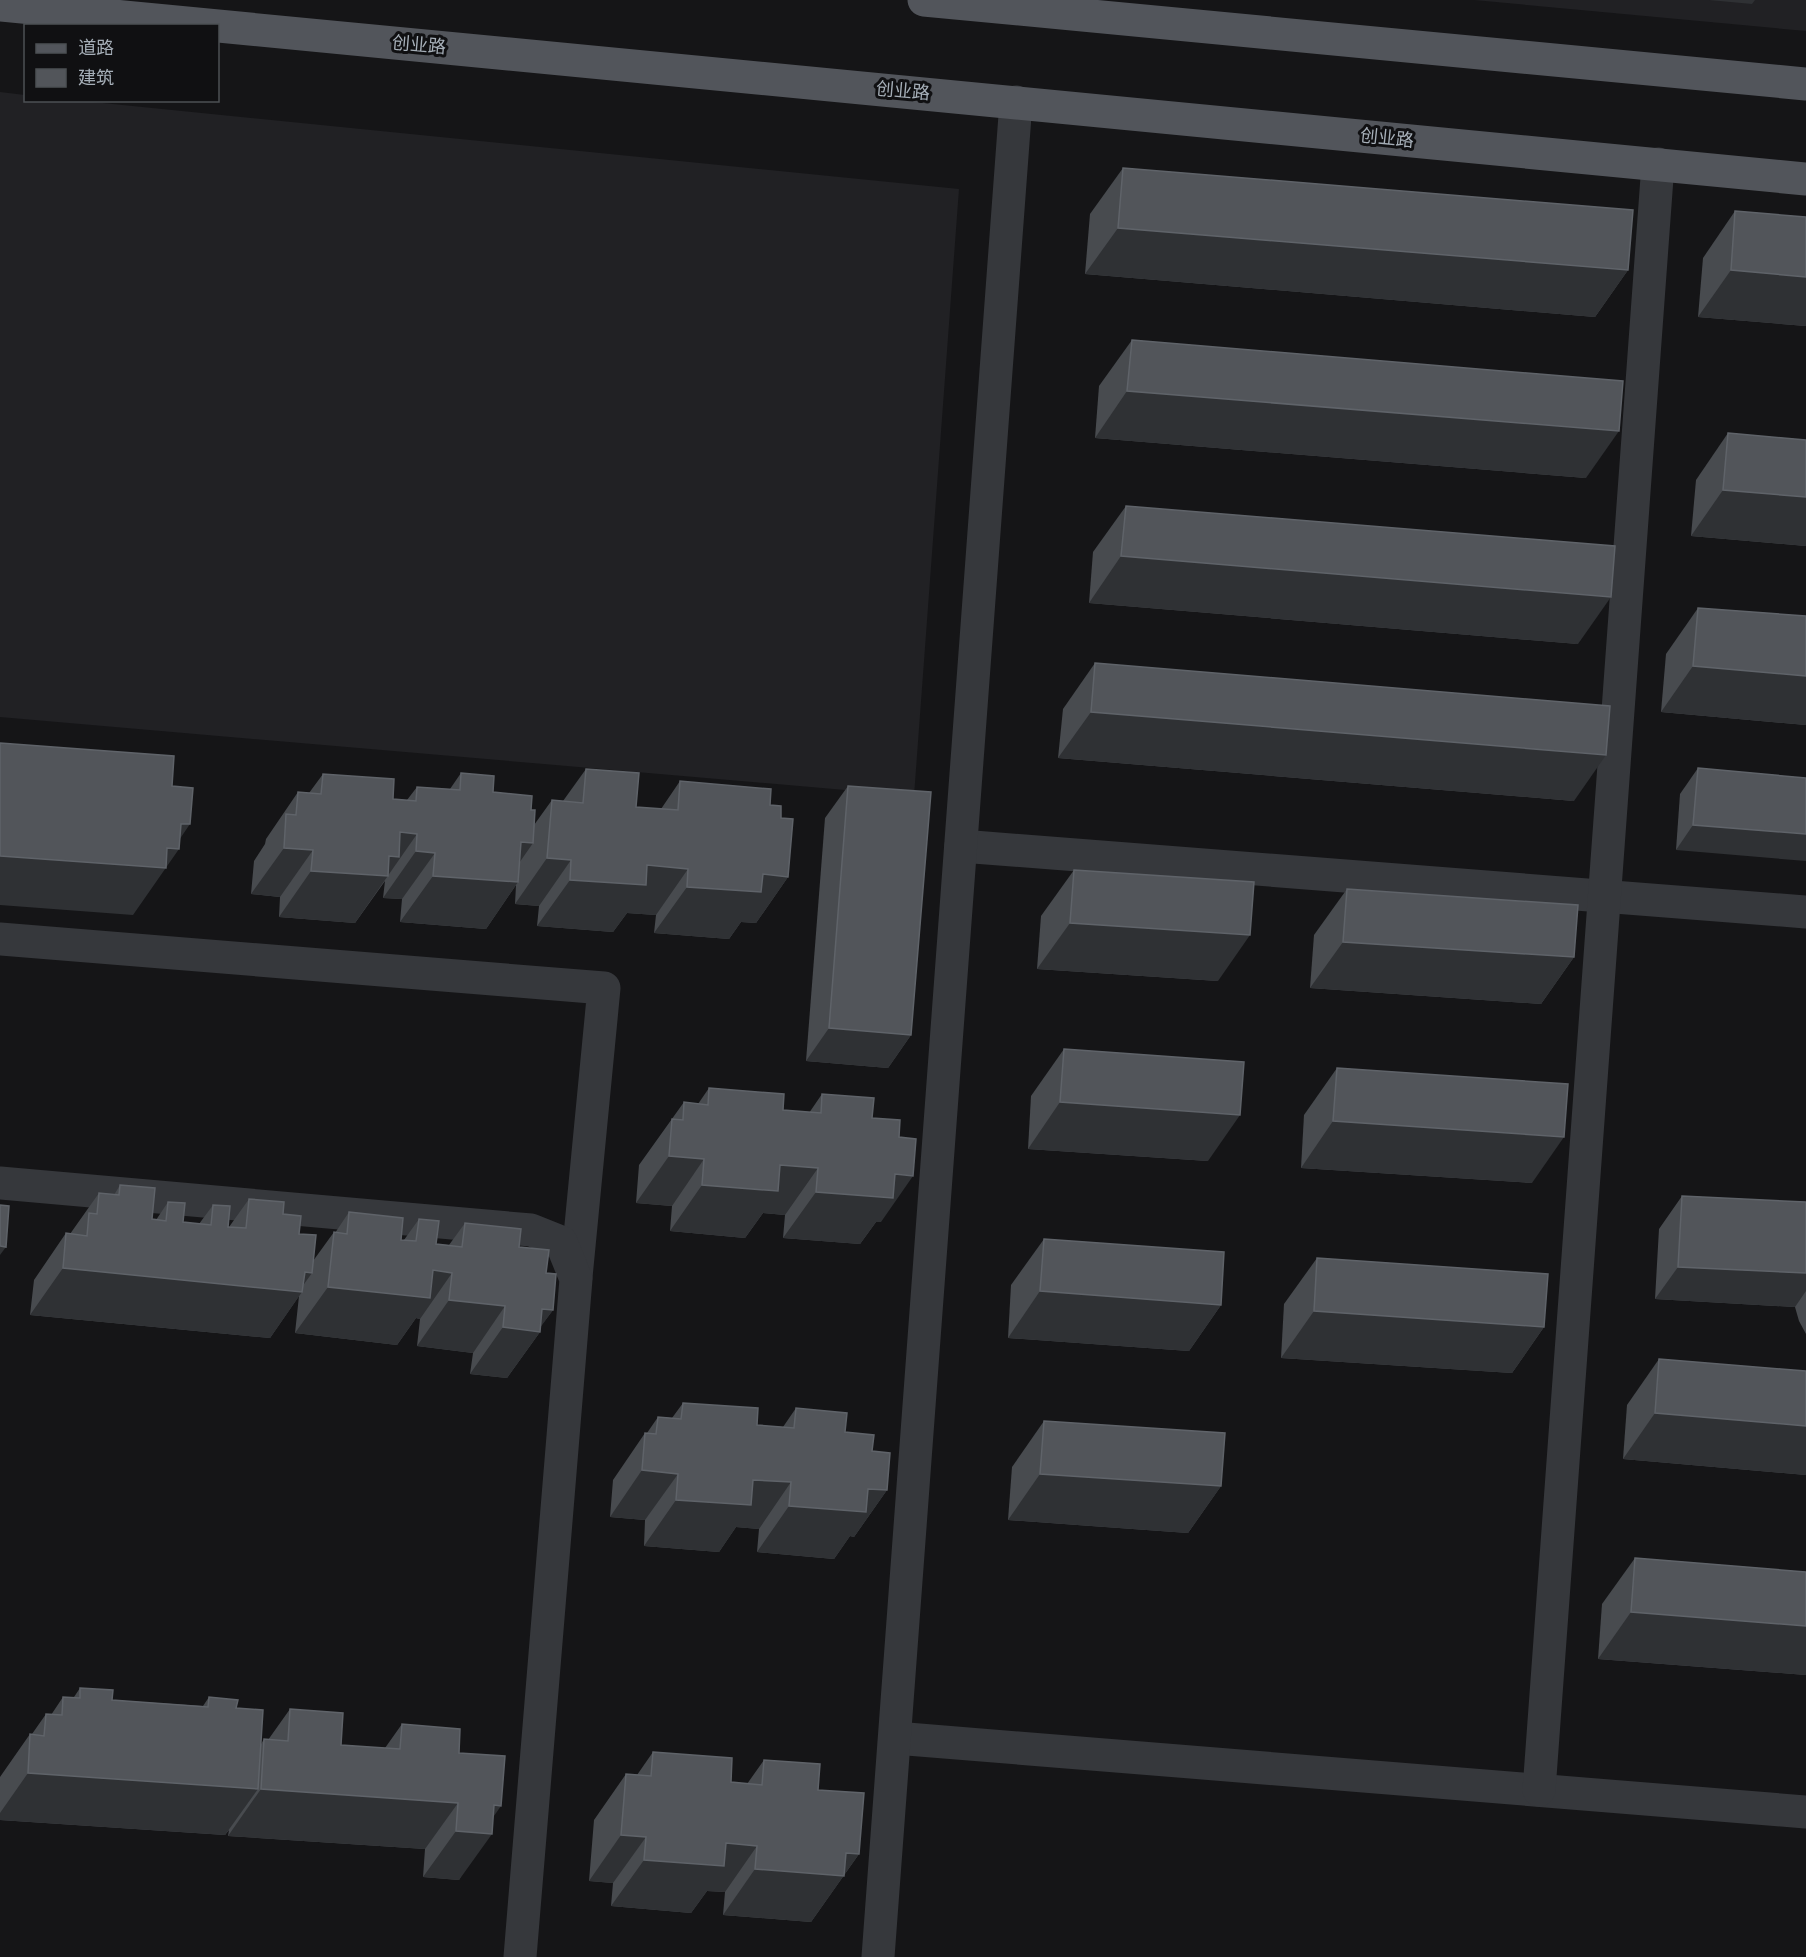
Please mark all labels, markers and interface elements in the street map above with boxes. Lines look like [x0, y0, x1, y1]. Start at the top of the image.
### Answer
legend [24, 24, 219, 102]
street label: 创业路 [391, 33, 447, 60]
text: 道路 [78, 38, 114, 61]
text: 建筑 [78, 68, 114, 91]
street label: 创业路 [875, 79, 931, 106]
street label: 创业路 [1359, 125, 1415, 154]

